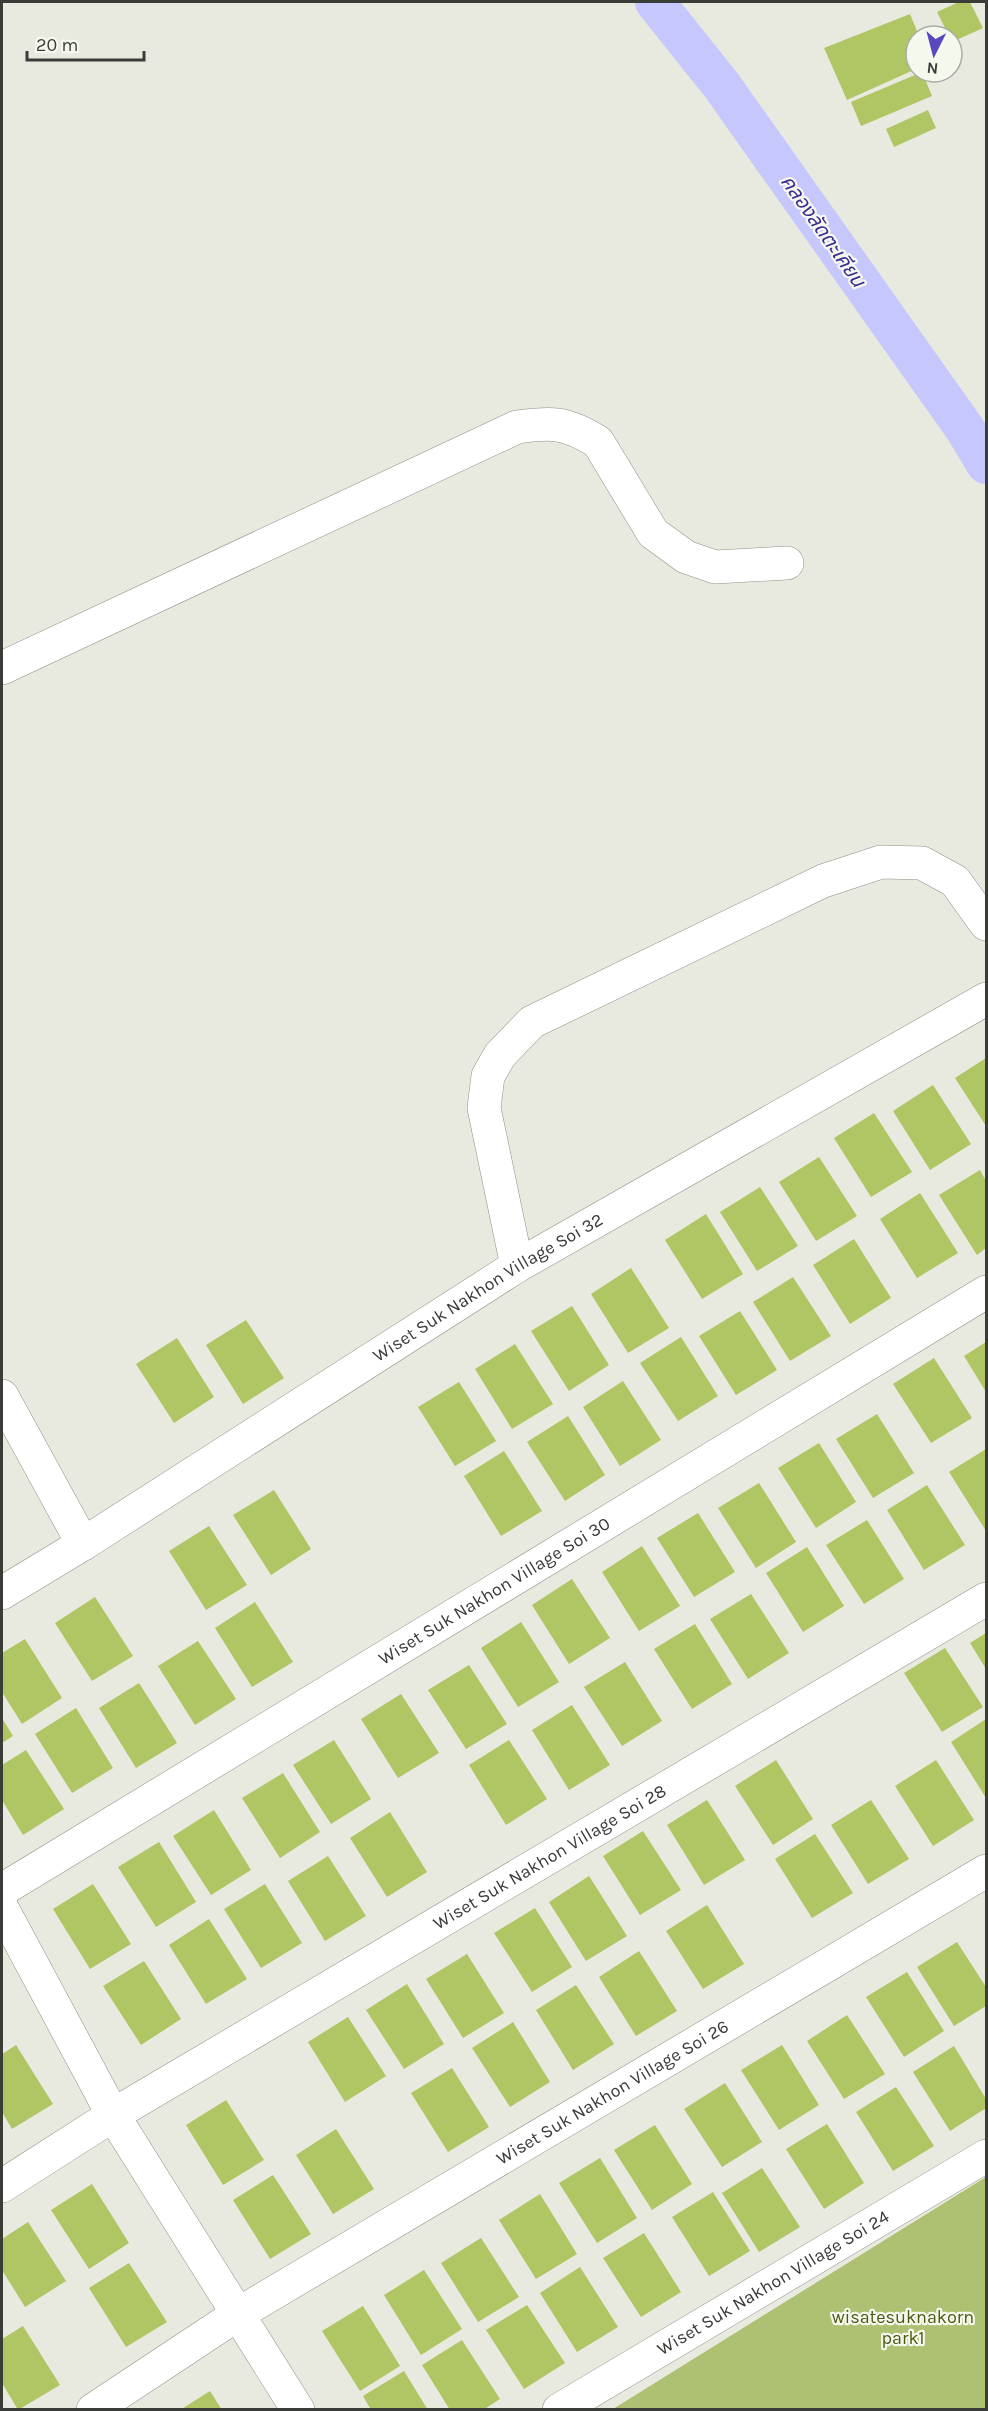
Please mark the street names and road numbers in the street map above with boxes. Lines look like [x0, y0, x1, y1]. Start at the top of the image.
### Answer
street label: Wiset Suk Nakhon Village Soi 32 [369, 1208, 607, 1367]
street label: Wiset Suk Nakhon Village Soi 30 [375, 1512, 614, 1670]
street label: Wiset Suk Nakhon Village Soi 28 [429, 1780, 670, 1934]
street label: Wiset Suk Nakhon Village Soi 26 [492, 2015, 732, 2170]
street label: Wiset Suk Nakhon Village Soi 24 [653, 2205, 893, 2360]

